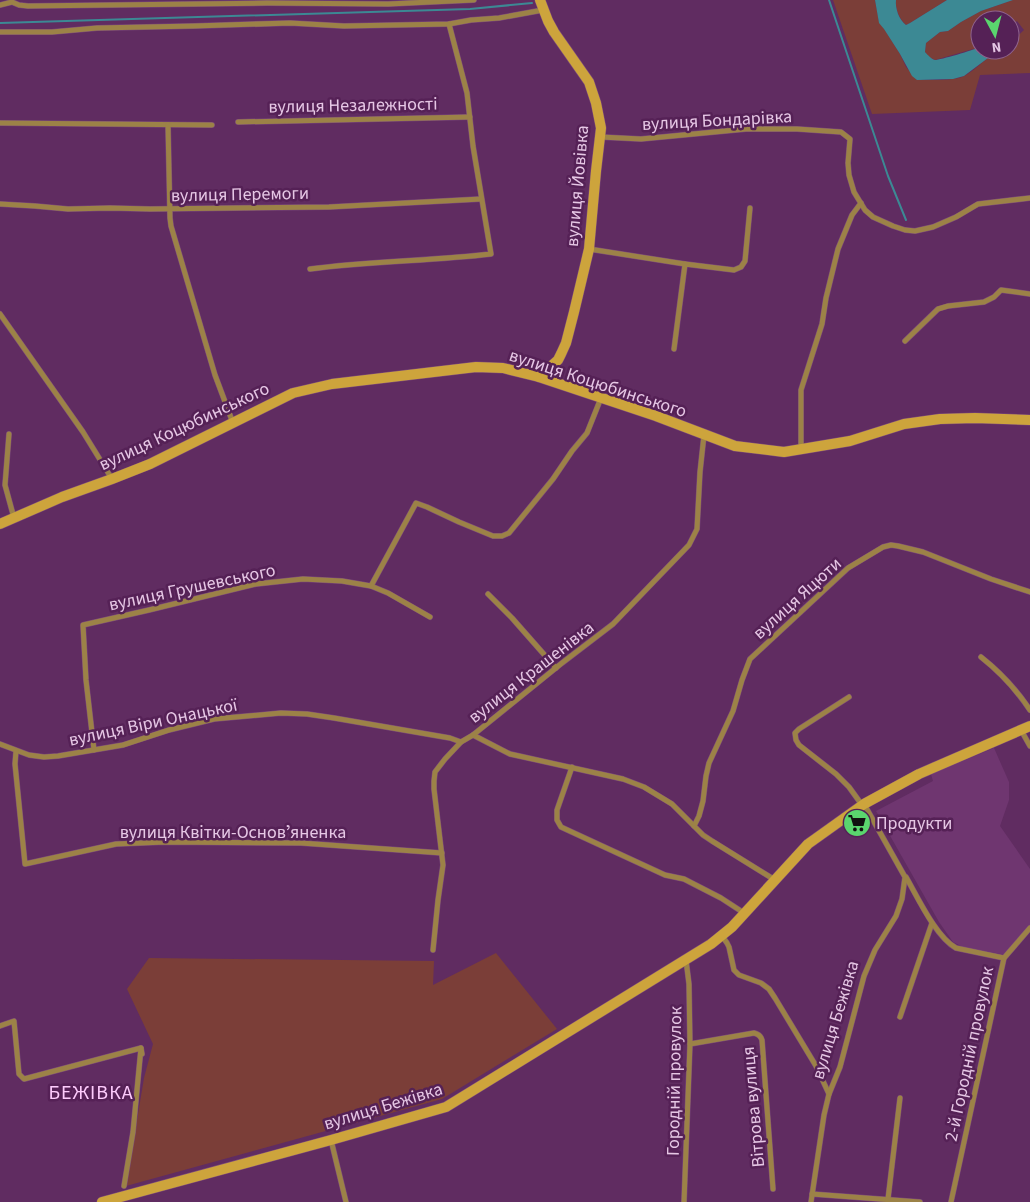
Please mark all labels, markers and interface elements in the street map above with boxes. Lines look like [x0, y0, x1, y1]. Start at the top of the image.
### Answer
north arrow [970, 10, 1020, 60]
text: N [991, 36, 1002, 57]
street label: вулиця Незалежності [268, 92, 438, 119]
street label: вулиця Бондарівка [641, 104, 793, 137]
street label: вулиця Йовівка [560, 124, 595, 248]
street label: вулиця Перемоги [171, 181, 309, 208]
street label: вулиця Коцюбинського [506, 343, 690, 424]
street label: вулиця Коцюбинського [95, 376, 273, 477]
street label: вулиця Яцюти [747, 552, 847, 645]
street label: вулиця Грушевського [107, 558, 278, 617]
street label: вулиця Крашенівка [463, 615, 599, 729]
street label: вулиця Віри Онацької [67, 692, 240, 753]
supermarket icon: Продукти [842, 808, 872, 838]
place label: Продукти [876, 811, 952, 836]
street label: вулиця Квітки-Основʼяненка [120, 820, 346, 845]
street label: вулиця Бежівка [806, 958, 865, 1083]
street label: 2-й Городній провулок [939, 964, 1000, 1144]
street label: Городній провулок [661, 1006, 688, 1156]
street label: Вітрова вулиця [736, 1045, 771, 1168]
street label: вулиця Бежівка [321, 1077, 446, 1136]
district label: БЕЖІВКА [48, 1079, 134, 1107]

